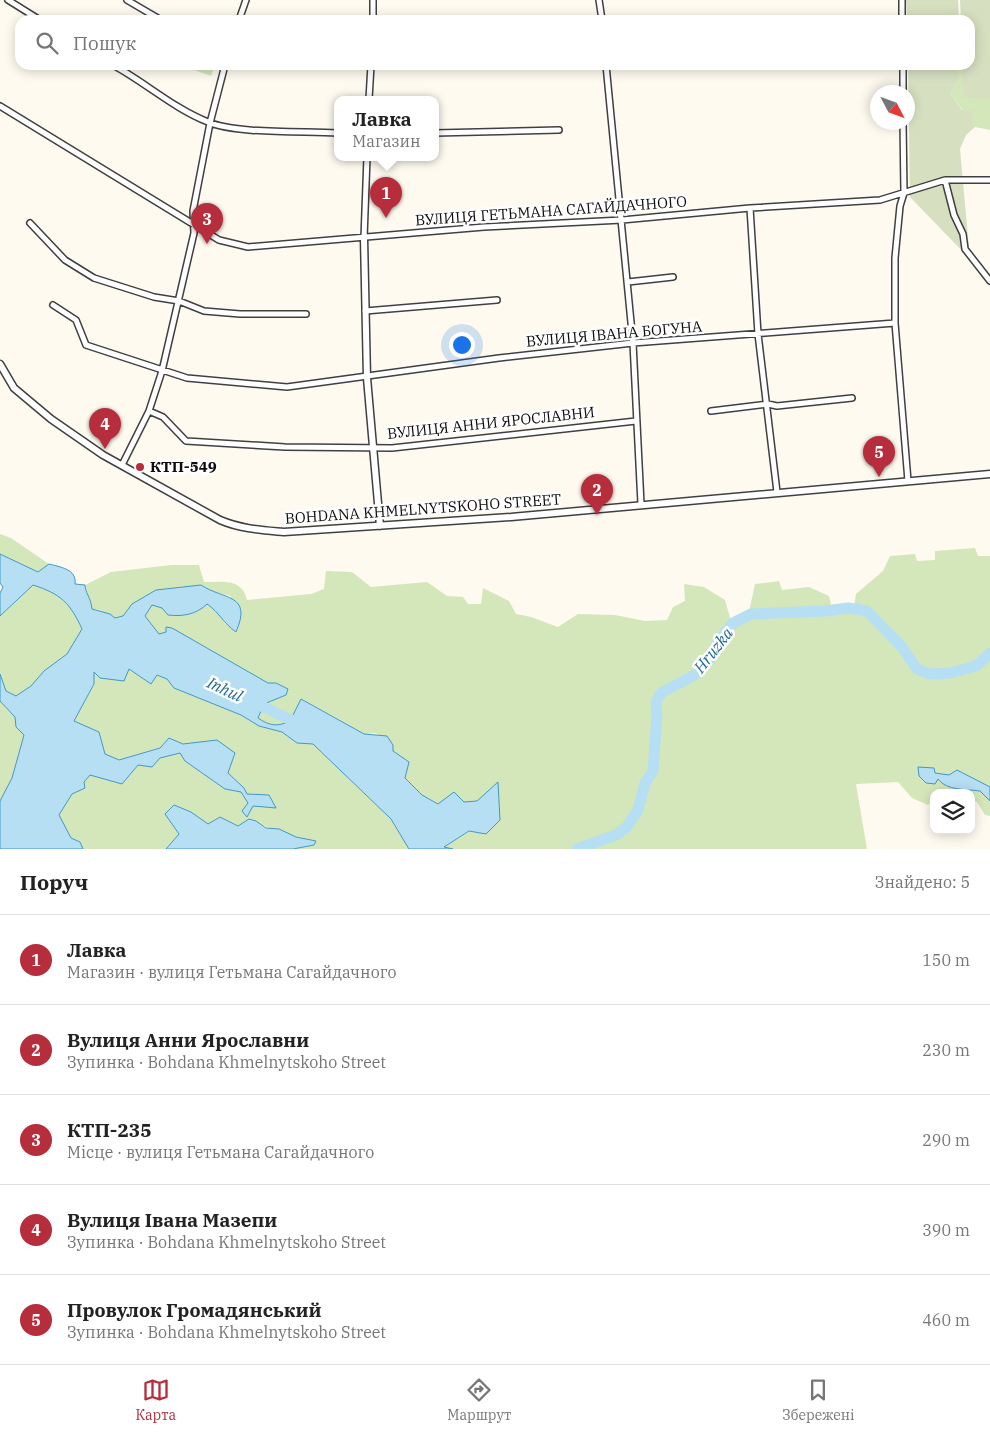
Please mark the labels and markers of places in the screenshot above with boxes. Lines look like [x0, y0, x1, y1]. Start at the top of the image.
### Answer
pin: 1 [370, 177, 402, 218]
pin: 3 [191, 203, 223, 244]
pin: 4 [89, 408, 121, 449]
pin: 5 [863, 436, 895, 477]
place label: КТП-549 [150, 457, 217, 476]
marker: КТП-549 [134, 461, 146, 473]
pin: 2 [581, 474, 613, 515]

